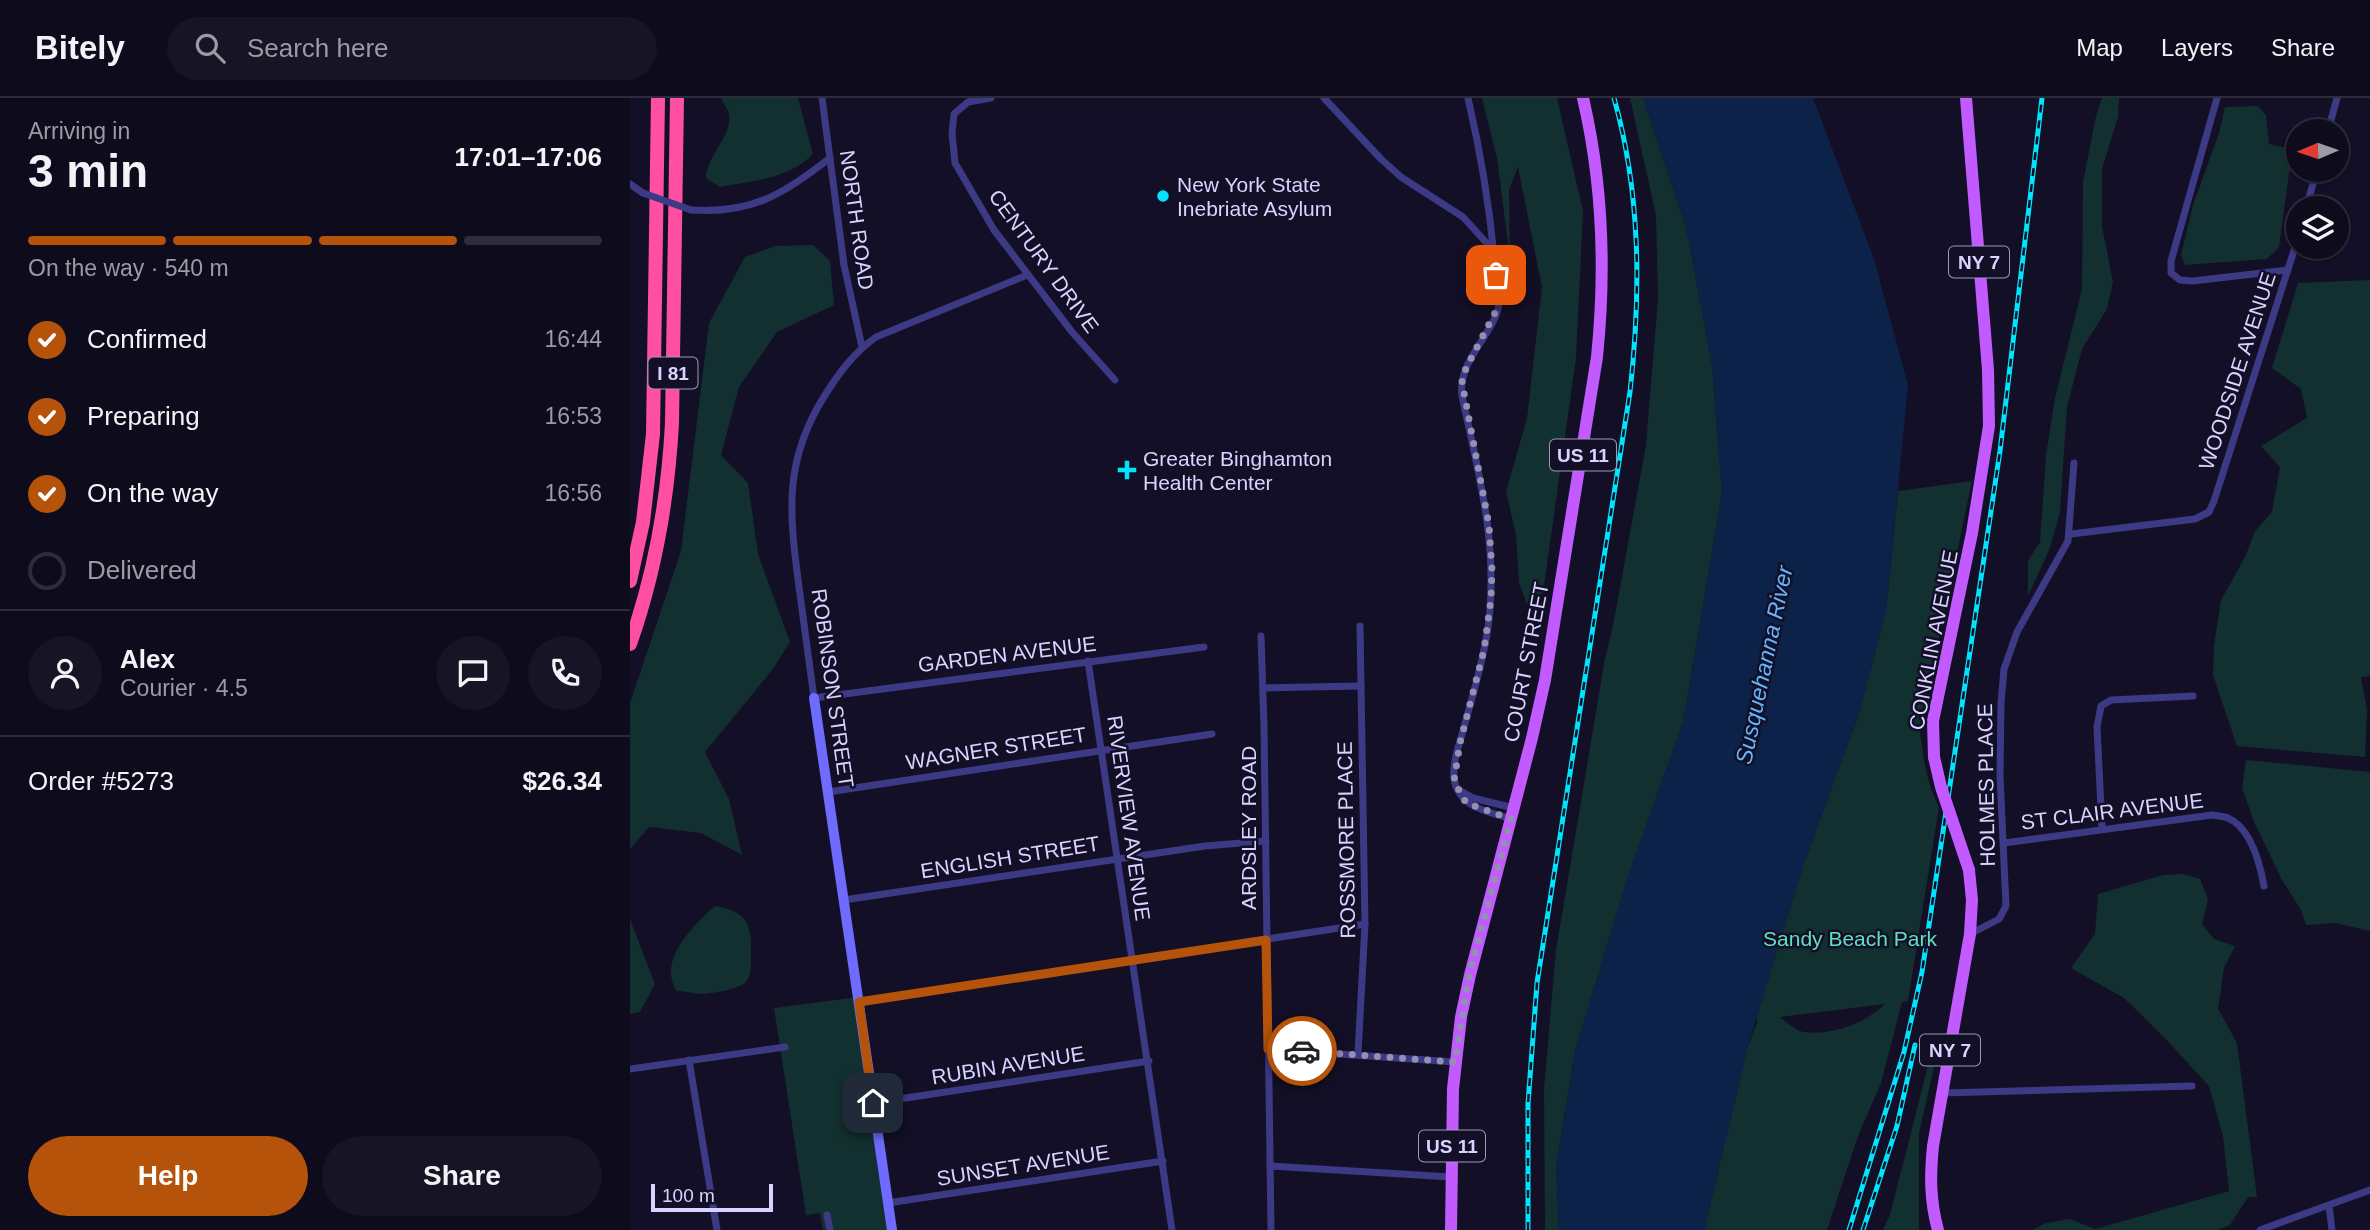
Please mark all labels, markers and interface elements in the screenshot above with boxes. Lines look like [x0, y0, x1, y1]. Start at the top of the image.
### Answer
search box [167, 17, 657, 80]
text: Bitely [35, 29, 125, 66]
icon: search [191, 29, 229, 67]
text: Search here [247, 33, 389, 63]
text: Map [2076, 34, 2123, 61]
text: Layers [2161, 34, 2233, 61]
text: Share [2271, 34, 2335, 61]
text: Arriving in [28, 118, 130, 144]
north arrow [2286, 119, 2348, 182]
map controls [2286, 119, 2349, 259]
text: 17:01–17:06 [455, 142, 602, 172]
text: 3 min [28, 145, 148, 197]
street label: NORTH ROAD [836, 149, 878, 291]
place label: New York State Inebriate Asylum [1177, 173, 1332, 220]
street label: CENTURY DRIVE [985, 185, 1103, 337]
marker: New York State Inebriate Asylum [1155, 188, 1171, 204]
button: layers [2286, 196, 2349, 259]
pin [1466, 245, 1526, 305]
road number: NY 7 [1949, 246, 2009, 278]
text: On the way · 540 m [28, 255, 229, 281]
icon: bag [1477, 256, 1515, 294]
street label: WOODSIDE AVENUE [2194, 269, 2280, 473]
icon: check [28, 321, 66, 359]
text: Confirmed [87, 324, 207, 354]
text: 16:44 [544, 326, 602, 352]
road number: I 81 [649, 358, 698, 388]
icon: check [28, 398, 66, 436]
text: Preparing [87, 401, 200, 431]
text: 16:53 [544, 403, 602, 429]
road number: US 11 [1550, 440, 1616, 470]
place label: Greater Binghamton Health Center [1143, 447, 1332, 494]
marker: Greater Binghamton Health Center [1117, 460, 1137, 480]
icon: check [28, 475, 66, 513]
text: On the way [87, 478, 219, 508]
text: 16:56 [544, 480, 602, 506]
street label: CONKLIN AVENUE [1904, 548, 1962, 732]
text: Delivered [87, 555, 197, 585]
water label: Susquehanna River [1730, 562, 1798, 767]
street label: COURT STREET [1499, 580, 1553, 744]
street label: ROBINSON STREET [808, 587, 858, 789]
street label: GARDEN AVENUE [917, 632, 1097, 676]
button: person [28, 636, 102, 710]
button: chat [436, 636, 510, 710]
button: phone [528, 636, 602, 710]
text: Alex [120, 644, 175, 674]
text: Courier · 4.5 [120, 675, 248, 701]
street label: HOLMES PLACE [1973, 703, 1999, 867]
street label: RIVERVIEW AVENUE [1103, 714, 1155, 922]
street label: WAGNER STREET [904, 722, 1088, 774]
street label: ROSSMORE PLACE [1333, 741, 1359, 939]
street label: ARDSLEY ROAD [1237, 746, 1260, 910]
text: Order #5273 [28, 766, 174, 796]
text: $26.34 [522, 766, 602, 796]
street label: ST CLAIR AVENUE [2019, 788, 2205, 834]
street label: ENGLISH STREET [919, 831, 1101, 883]
park label: Sandy Beach Park [1763, 927, 1937, 950]
courier [1267, 1016, 1337, 1086]
icon: car [1283, 1032, 1321, 1070]
road number: NY 7 [1920, 1034, 1980, 1066]
street label: RUBIN AVENUE [930, 1042, 1086, 1088]
pin [843, 1073, 903, 1133]
icon: home [854, 1084, 892, 1122]
road number: US 11 [1419, 1130, 1485, 1162]
button: Help [28, 1136, 308, 1216]
button: Share [322, 1136, 602, 1216]
street label: SUNSET AVENUE [935, 1140, 1111, 1190]
scale bar [651, 1181, 774, 1213]
text: 100 m [662, 1185, 715, 1206]

